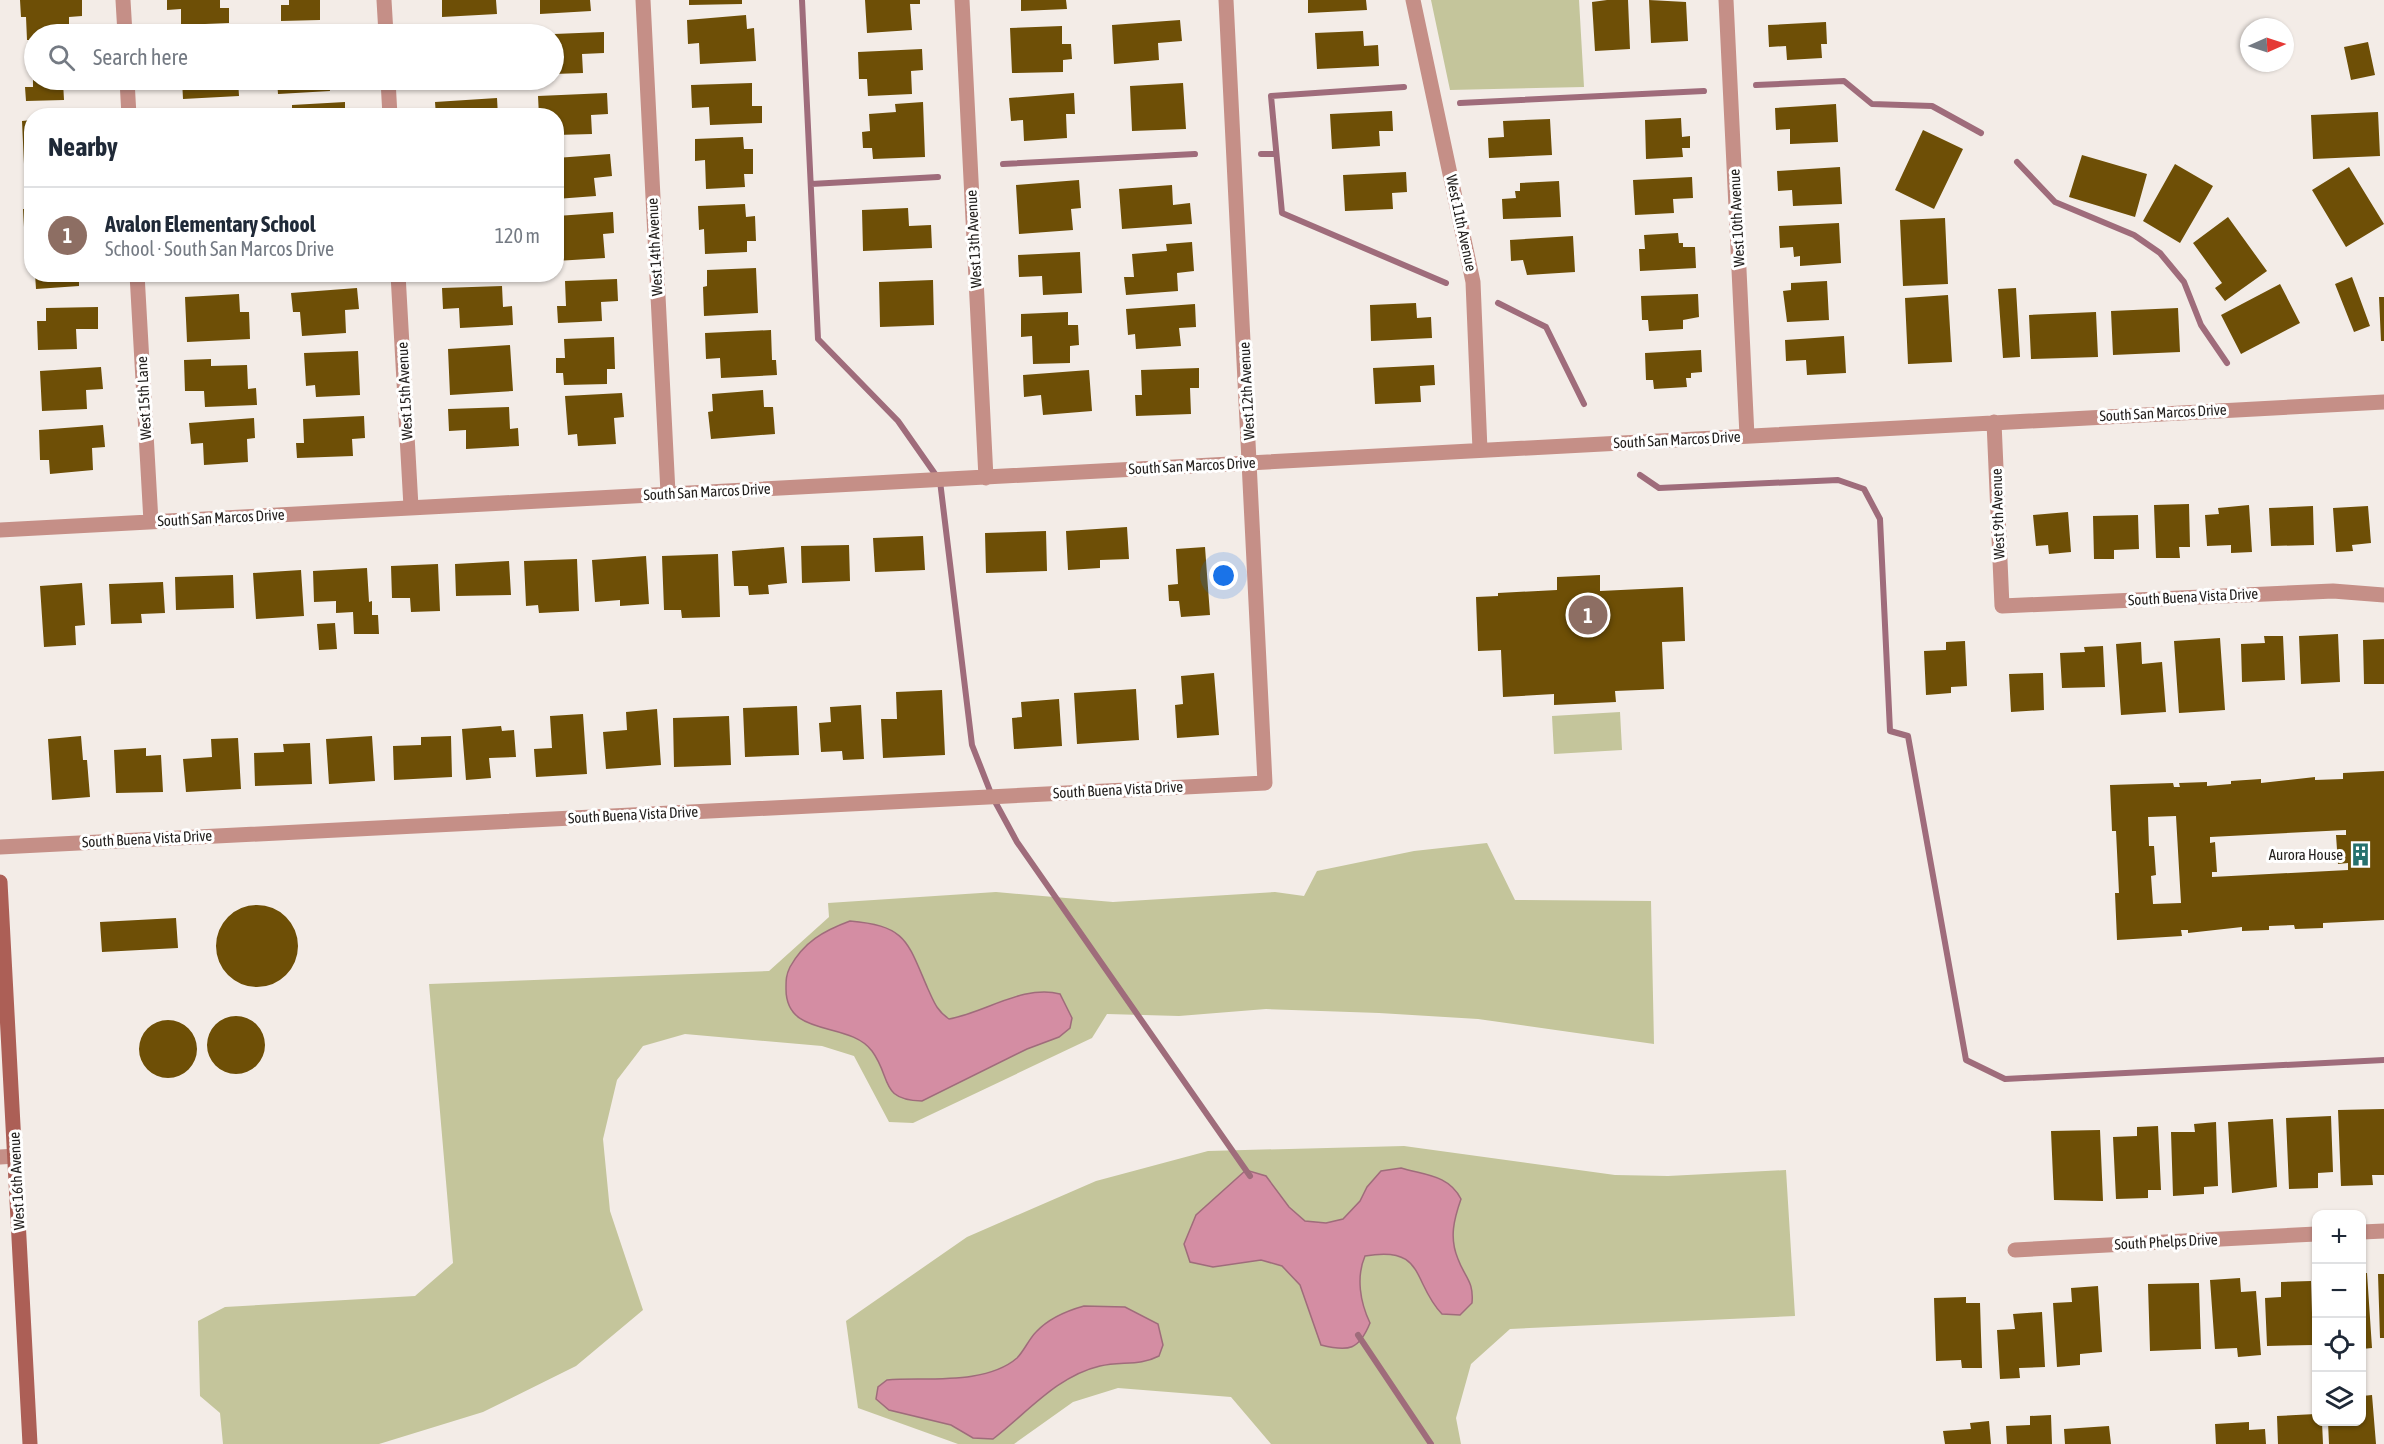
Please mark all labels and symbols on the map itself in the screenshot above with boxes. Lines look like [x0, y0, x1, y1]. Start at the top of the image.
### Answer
north arrow [2240, 18, 2294, 72]
street label: West 10th Avenue [1725, 168, 1748, 267]
street label: West 11th Avenue [1443, 173, 1480, 273]
street label: West 13th Avenue [962, 189, 985, 288]
street label: West 14th Avenue [643, 197, 666, 296]
street label: West 15th Avenue [393, 341, 416, 440]
street label: West 12th Avenue [1235, 341, 1258, 440]
street label: West 15th Lane [133, 356, 154, 440]
street label: South San Marcos Drive [2099, 401, 2227, 424]
street label: South San Marcos Drive [1613, 428, 1741, 451]
street label: South San Marcos Drive [1128, 454, 1256, 477]
street label: West 9th Avenue [1987, 468, 2008, 560]
street label: South San Marcos Drive [643, 480, 771, 503]
street label: South San Marcos Drive [157, 506, 285, 529]
your location [1209, 561, 1238, 590]
street label: South Buena Vista Drive [2127, 585, 2259, 608]
pin: 1 [1568, 592, 1608, 638]
street label: South Buena Vista Drive [1052, 778, 1184, 801]
street label: South Buena Vista Drive [567, 803, 699, 826]
street label: South Buena Vista Drive [81, 827, 213, 850]
building icon: Aurora House [2348, 842, 2374, 868]
place label: Aurora House [2269, 846, 2343, 863]
street label: West 16th Avenue [5, 1131, 28, 1230]
street label: South Phelps Drive [2114, 1230, 2218, 1253]

